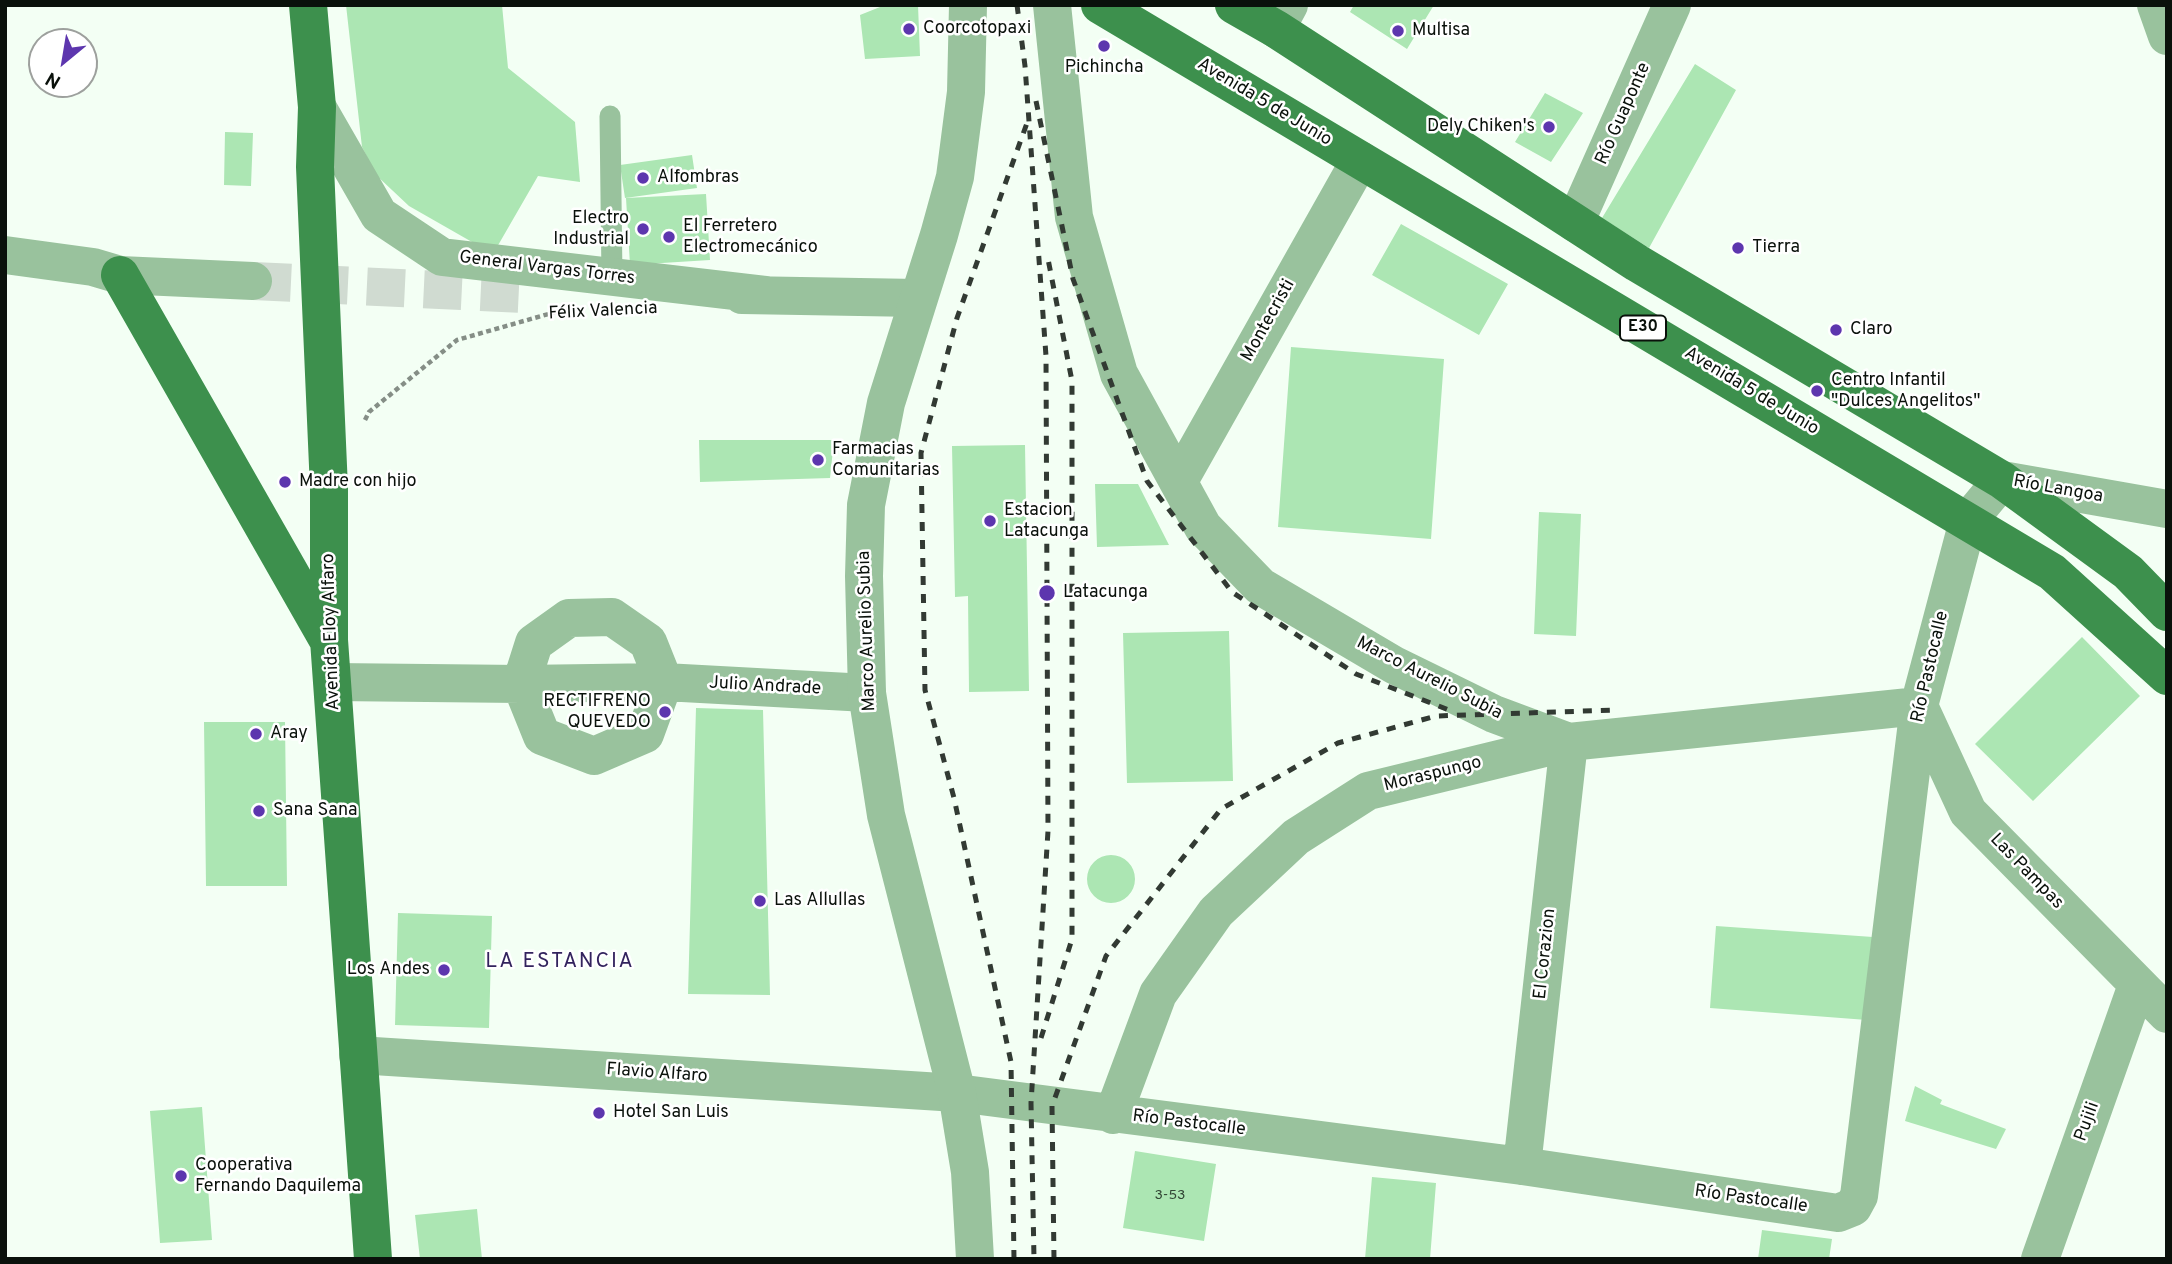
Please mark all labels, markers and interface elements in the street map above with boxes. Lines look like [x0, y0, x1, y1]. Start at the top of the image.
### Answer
place label: Coorcotopaxi [923, 18, 1031, 40]
place label: Multisa [1412, 20, 1470, 42]
marker: Coorcotopaxi [901, 21, 917, 37]
marker: Multisa [1390, 23, 1406, 39]
north arrow [28, 28, 98, 98]
marker: Pichincha [1096, 38, 1112, 54]
street label: Avenida 5 de Junio [1193, 54, 1335, 152]
place label: Pichincha [1065, 57, 1143, 79]
street label: Río Guaponte [1592, 59, 1656, 169]
text: N [42, 66, 65, 93]
place label: Dely Chiken's [1427, 116, 1535, 138]
marker: Dely Chiken's [1541, 119, 1557, 135]
place label: Alfombras [657, 167, 739, 189]
marker: Alfombras [635, 170, 651, 186]
place label: Electro Industrial [553, 208, 629, 250]
place label: El Ferretero Electromecánico [683, 216, 818, 258]
marker: Electro Industrial [635, 221, 651, 237]
marker: El Ferretero Electromecánico [661, 229, 677, 245]
place label: Tierra [1752, 237, 1800, 259]
marker: Tierra [1730, 240, 1746, 256]
street label: General Vargas Torres [458, 247, 636, 291]
street label: Montecristi [1238, 276, 1300, 366]
street label: Félix Valencia [548, 298, 658, 326]
road number: E30 [1620, 316, 1666, 340]
place label: Claro [1850, 319, 1893, 341]
marker: Claro [1828, 322, 1844, 338]
street label: Avenida 5 de Junio [1680, 343, 1822, 441]
place label: Centro Infantil "Dulces Angelitos" [1831, 370, 1981, 412]
marker: Centro Infantil "Dulces Angelitos" [1809, 383, 1825, 399]
place label: Farmacias Comunitarias [832, 439, 940, 482]
marker: Farmacias Comunitarias [810, 452, 826, 468]
place label: Madre con hijo [299, 471, 417, 493]
street label: Río Langoa [2011, 471, 2105, 509]
marker: Madre con hijo [277, 474, 293, 490]
place label: Estacion Latacunga [1004, 500, 1089, 542]
marker: Estacion Latacunga [982, 513, 998, 529]
street label: Marco Aurelio Subia [854, 550, 882, 712]
street label: Avenida Eloy Alfaro [318, 553, 346, 711]
place label: Latacunga [1063, 582, 1148, 604]
marker: Latacunga [1037, 583, 1057, 603]
street label: Río Pastocalle [1908, 609, 1954, 725]
street label: Marco Aurelio Subia [1352, 633, 1506, 725]
street label: Julio Andrade [708, 673, 822, 701]
place label: RECTIFRENO QUEVEDO [543, 691, 651, 734]
marker: RECTIFRENO QUEVEDO [657, 704, 673, 720]
place label: Aray [270, 723, 308, 745]
marker: Aray [248, 726, 264, 742]
street label: Moraspungo [1382, 752, 1484, 798]
place label: Sana Sana [273, 800, 358, 822]
marker: Sana Sana [251, 803, 267, 819]
street label: Las Pampas [1985, 830, 2067, 914]
place label: Las Allullas [774, 890, 865, 912]
marker: Las Allullas [752, 893, 768, 909]
street label: El Corazion [1530, 907, 1562, 1001]
district label: LA ESTANCIA [487, 950, 633, 976]
place label: Los Andes [347, 959, 430, 981]
marker: Los Andes [436, 962, 452, 978]
street label: Flavio Alfaro [606, 1060, 708, 1088]
street label: Pujili [2071, 1099, 2105, 1145]
place label: Hotel San Luis [613, 1102, 729, 1124]
marker: Hotel San Luis [591, 1105, 607, 1121]
street label: Río Pastocalle [1131, 1106, 1247, 1142]
place label: Cooperativa Fernando Daquilema [195, 1155, 361, 1198]
marker: Cooperativa Fernando Daquilema [173, 1168, 189, 1184]
street label: Río Pastocalle [1693, 1181, 1809, 1219]
house number: 3-53 [1154, 1188, 1186, 1204]

